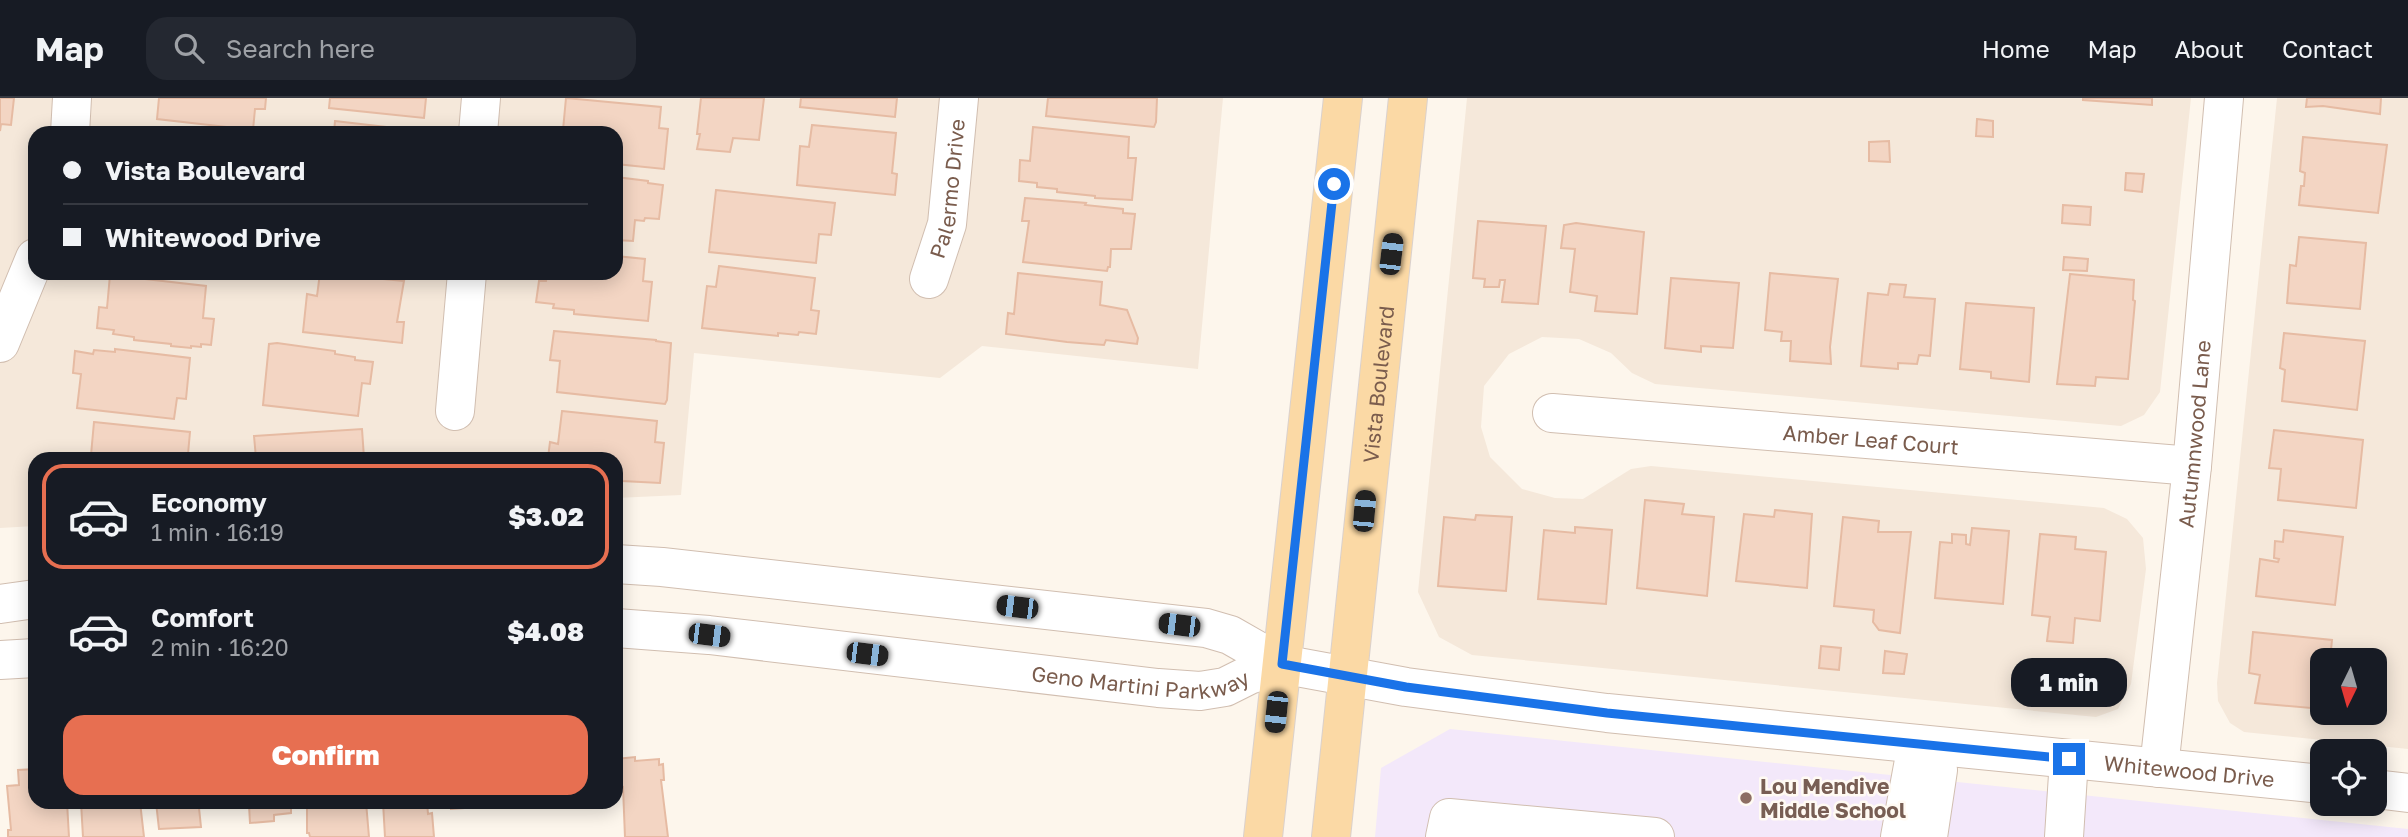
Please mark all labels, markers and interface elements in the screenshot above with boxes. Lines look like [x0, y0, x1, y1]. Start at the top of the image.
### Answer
search box [146, 17, 636, 80]
text: Map [35, 29, 104, 68]
icon: search [170, 29, 208, 67]
text: Search here [226, 33, 375, 64]
text: Home [1982, 34, 2050, 63]
text: Map [2088, 34, 2137, 63]
text: About [2175, 34, 2244, 63]
text: Contact [2282, 34, 2373, 63]
street label: Palermo Drive [924, 118, 970, 262]
text: Vista Boulevard [105, 155, 305, 186]
route start [1318, 168, 1350, 200]
text: Whitewood Drive [105, 222, 321, 253]
car [1379, 232, 1404, 276]
street label: Vista Boulevard [1357, 305, 1399, 464]
street label: Autumnwood Lane [2172, 339, 2216, 529]
street label: Amber Leaf Court [1782, 419, 1960, 460]
icon: car [67, 485, 130, 548]
text: Economy [151, 487, 267, 518]
car [1352, 489, 1377, 533]
text: $3.02 [508, 501, 584, 532]
text: 1 min · 16:19 [151, 518, 284, 546]
car [995, 594, 1040, 620]
icon: car [67, 600, 130, 663]
text: Comfort [151, 602, 254, 633]
car [1157, 612, 1202, 638]
text: $4.08 [507, 616, 584, 647]
car [687, 622, 732, 648]
text: 2 min · 16:20 [151, 633, 289, 661]
car [845, 641, 890, 667]
north arrow [2310, 648, 2387, 724]
map controls [2310, 648, 2387, 816]
callout: 1 min [2011, 658, 2127, 706]
street label: Geno Martini Parkway [1030, 660, 1253, 704]
text: 1 min [2040, 668, 2098, 696]
car [1264, 690, 1289, 734]
button: Confirm [63, 715, 588, 795]
button: locate [2310, 739, 2387, 816]
route end [2053, 743, 2085, 775]
street label: Whitewood Drive [2103, 749, 2276, 792]
place label: Lou Mendive Middle School [1760, 773, 1906, 823]
marker: Lou Mendive Middle School [1738, 790, 1754, 806]

